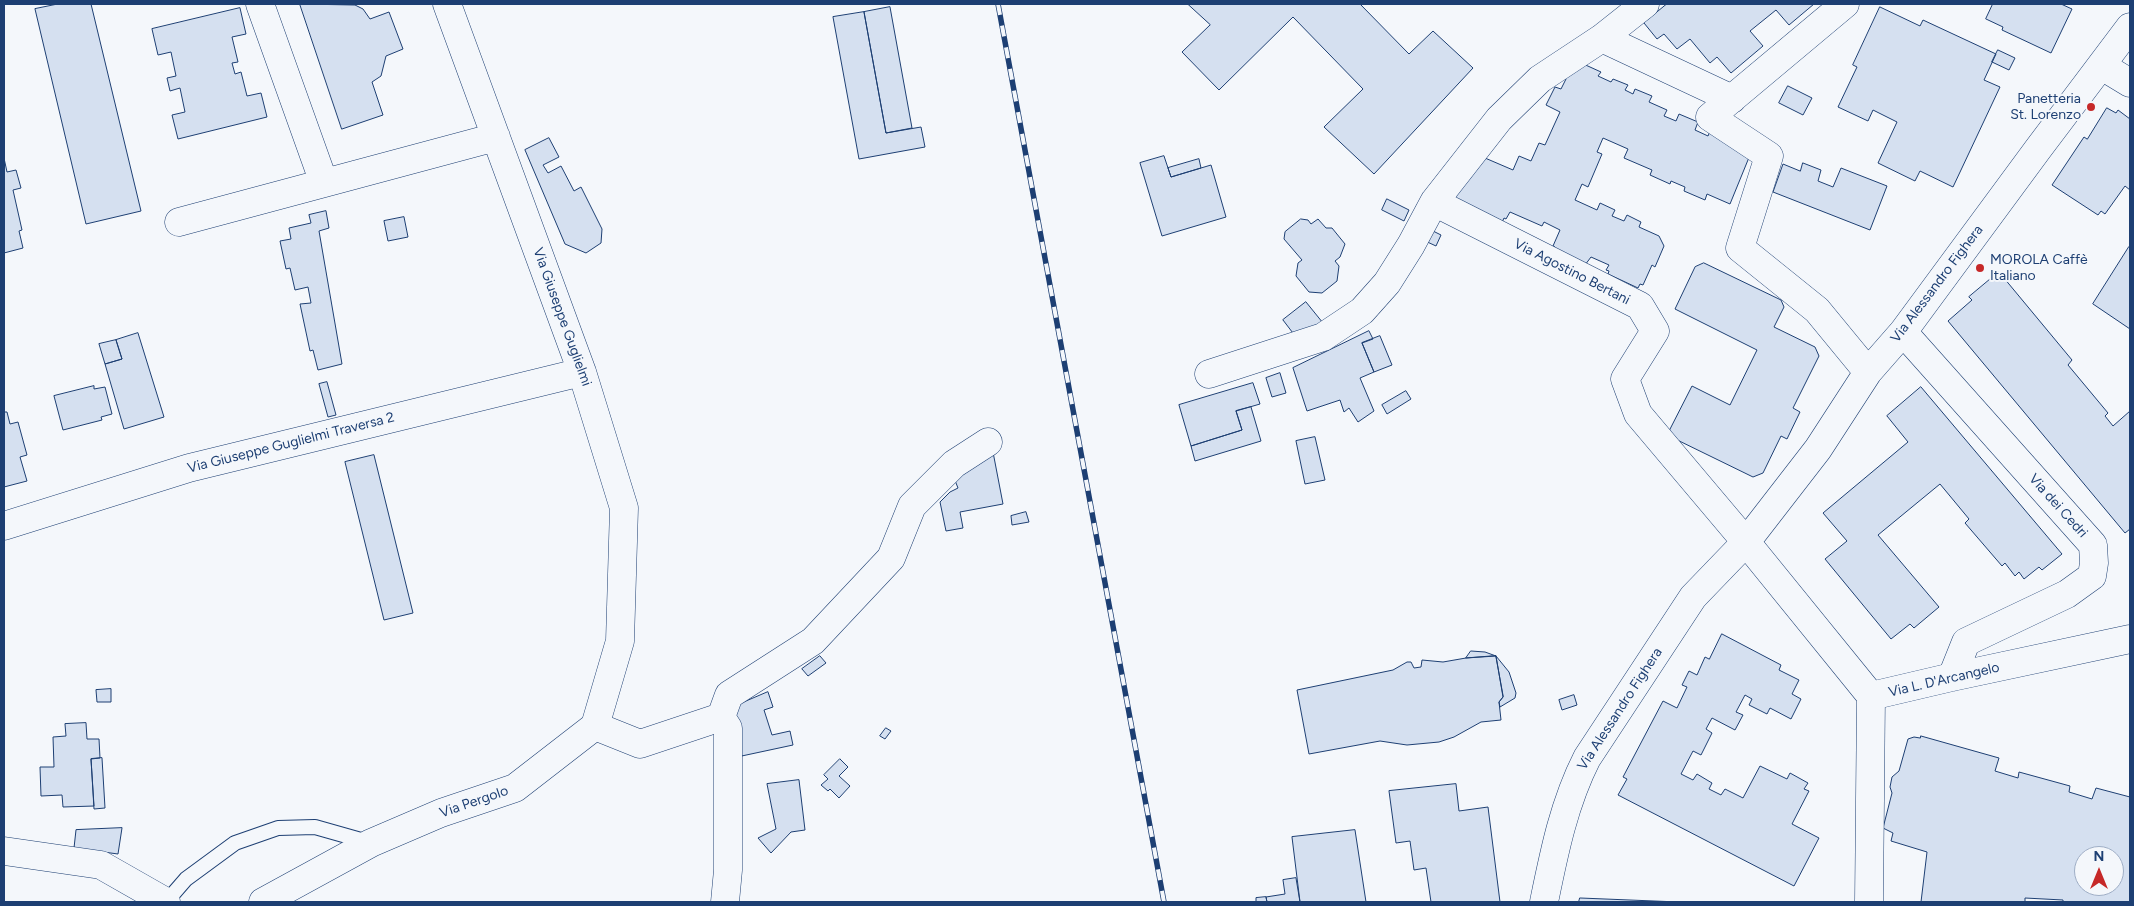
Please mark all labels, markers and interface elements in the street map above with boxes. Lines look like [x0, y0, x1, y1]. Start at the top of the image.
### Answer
place label: Panetteria St. Lorenzo [2010, 91, 2081, 124]
marker: Panetteria St. Lorenzo [2085, 101, 2097, 113]
street label: Via Alessandro Fighera [1887, 222, 1987, 346]
street label: Via Agostino Bertani [1511, 235, 1633, 309]
street label: Via Giuseppe Guglielmi [529, 246, 595, 388]
place label: MOROLA Caffè Italiano [1990, 252, 2088, 284]
marker: MOROLA Caffè Italiano [1974, 262, 1986, 274]
street label: Via Giuseppe Guglielmi Traversa 2 [186, 409, 396, 477]
street label: Via dei Cedri [2025, 471, 2091, 541]
street label: Via Alessandro Fighera [1574, 645, 1666, 773]
street label: Via L. D'Arcangelo [1887, 659, 2001, 701]
street label: Via Pergolo [437, 782, 511, 822]
north arrow [2074, 846, 2124, 896]
text: N [2094, 848, 2104, 865]

